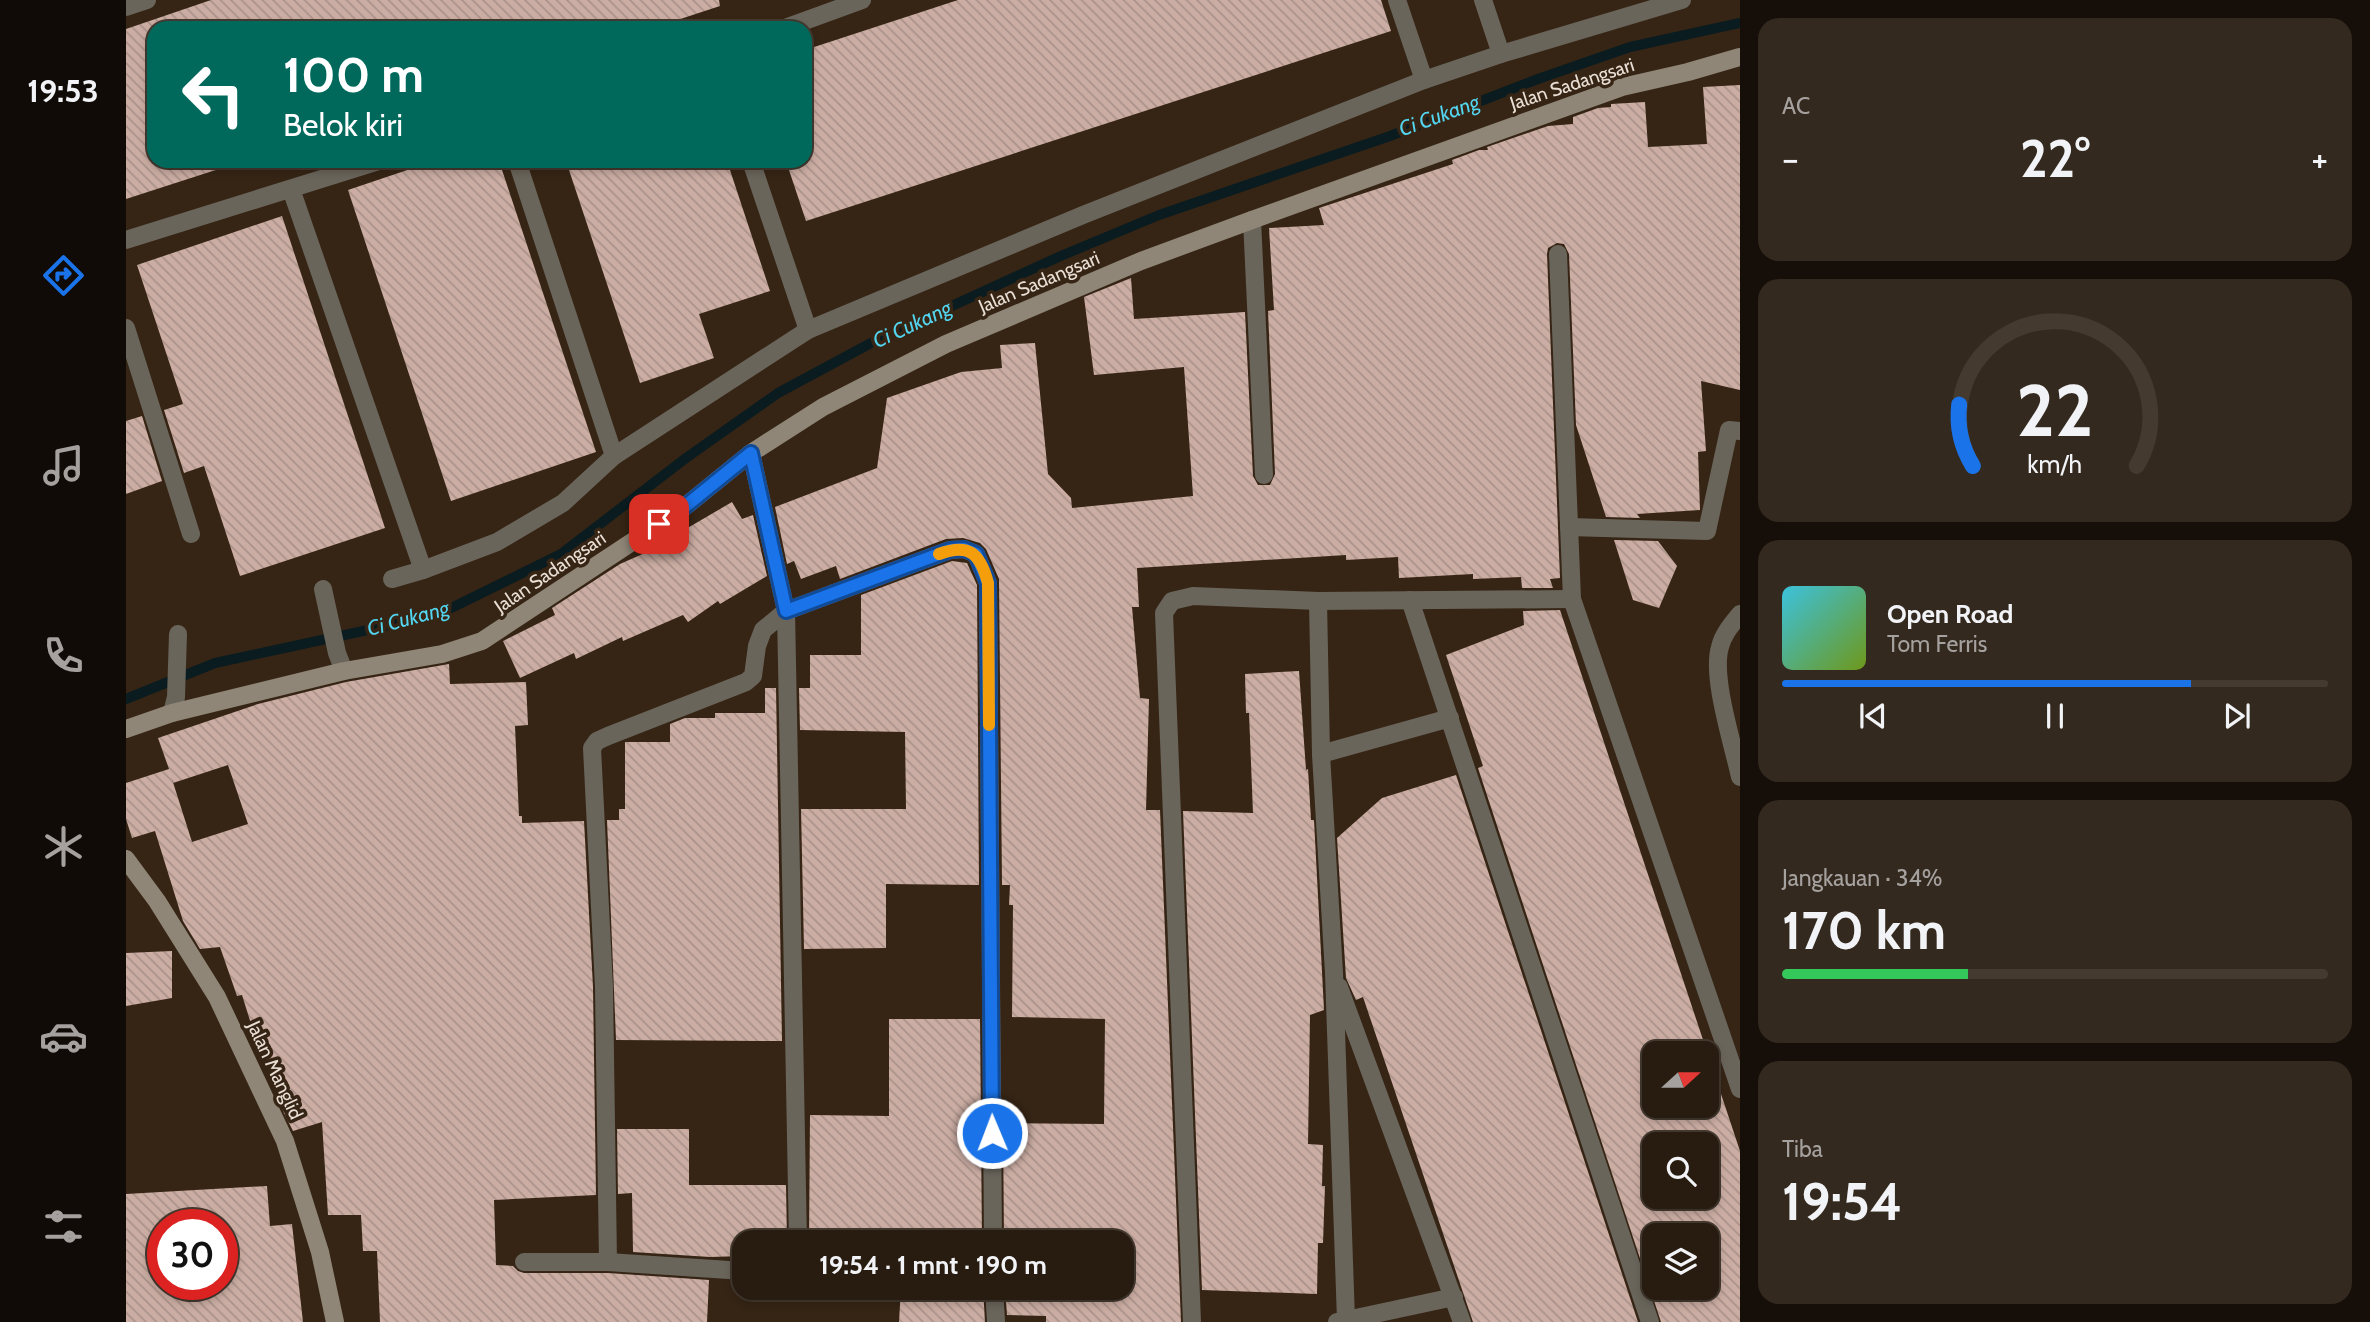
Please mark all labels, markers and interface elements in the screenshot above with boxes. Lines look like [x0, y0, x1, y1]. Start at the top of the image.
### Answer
text: 100 m [283, 45, 424, 104]
icon: left [168, 49, 259, 140]
street label: Jalan Sadangsari [1506, 53, 1637, 115]
text: 19:53 [27, 71, 99, 110]
water label: Ci Cukang [1395, 88, 1484, 141]
text: AC [1782, 92, 1810, 120]
text: Belok kiri [283, 105, 403, 144]
text: 22° [2020, 127, 2090, 190]
text: − [1782, 135, 1799, 182]
text: + [2311, 135, 2328, 182]
street label: Jalan Sadangsari [974, 246, 1103, 318]
icon: directions [39, 251, 88, 300]
water label: Ci Cukang [869, 294, 957, 353]
text: 22 [2016, 367, 2094, 455]
icon: music [39, 441, 88, 490]
text: km/h [2028, 449, 2082, 479]
pin [629, 494, 689, 554]
icon: arrive [640, 505, 678, 543]
street label: Jalan Sadangsari [489, 526, 610, 618]
water label: Ci Cukang [364, 595, 453, 641]
text: Open Road [1887, 598, 2013, 630]
text: Tom Ferris [1887, 630, 1987, 658]
icon: phone [39, 631, 88, 680]
icon: previous [1854, 697, 1892, 735]
icon: pause [2036, 697, 2074, 735]
icon: next [2218, 697, 2256, 735]
icon: climate [39, 822, 88, 871]
text: Jangkauan · 34% [1782, 864, 1942, 892]
text: 170 km [1782, 899, 1946, 962]
icon: car [39, 1012, 88, 1061]
street label: Jalan Manglid [242, 1016, 308, 1123]
north arrow [1642, 1041, 1718, 1118]
map controls [1642, 1041, 1719, 1300]
position arrow [955, 1096, 1029, 1170]
button: search [1642, 1132, 1719, 1209]
text: Tiba [1782, 1135, 1823, 1163]
text: 19:54 [1782, 1170, 1902, 1233]
icon: filters [39, 1202, 88, 1251]
speed limit sign: 30 [147, 1209, 238, 1300]
button: layers [1642, 1223, 1719, 1300]
text: 19:54 · 1 mnt · 190 m [819, 1249, 1047, 1281]

